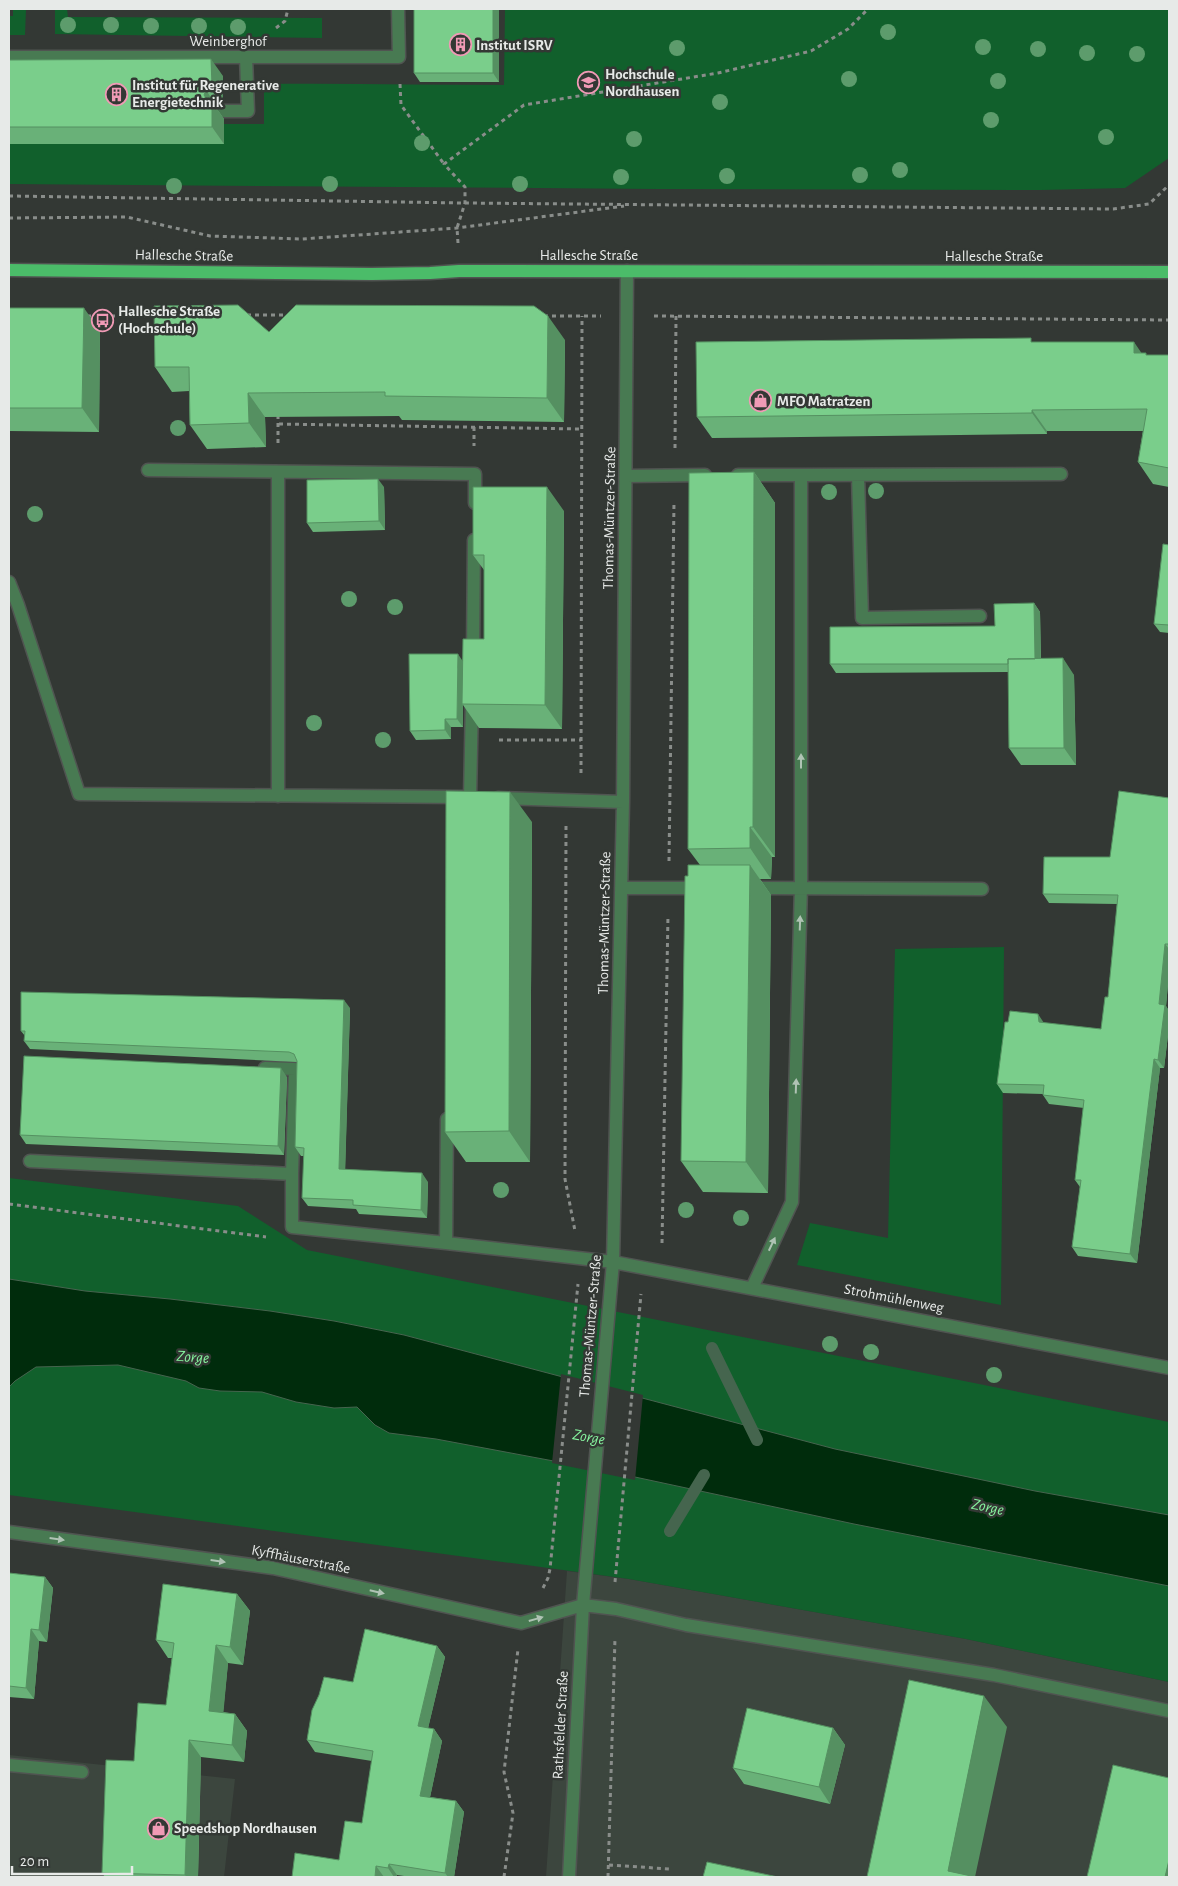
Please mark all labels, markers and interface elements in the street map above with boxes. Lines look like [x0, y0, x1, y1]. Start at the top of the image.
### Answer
building icon: Institut ISRV [448, 33, 472, 57]
street label: Weinberghof [189, 34, 268, 49]
place label: Institut ISRV [476, 38, 553, 53]
place label: Hochschule Nordhausen [605, 67, 679, 99]
school or university icon: Hochschule Nordhausen [577, 71, 601, 95]
place label: Institut für Regenerative Energietechnik [132, 78, 279, 110]
building icon: Institut für Regenerative Energietechnik [104, 82, 128, 106]
street label: Hallesche Straße [135, 247, 233, 264]
street label: Hallesche Straße [540, 248, 638, 263]
street label: Hallesche Straße [945, 249, 1043, 264]
place label: Hallesche Straße (Hochschule) [118, 304, 220, 336]
bus stop icon: Hallesche Straße (Hochschule) [90, 308, 114, 332]
shop icon: MFO Matratzen [749, 389, 773, 413]
place label: MFO Matratzen [777, 394, 870, 409]
street label: Thomas-Müntzer-Straße [601, 446, 618, 590]
one-way arrow [797, 752, 805, 768]
street label: Thomas-Müntzer-Straße [596, 851, 613, 995]
one-way arrow [797, 915, 805, 931]
one-way arrow [792, 1077, 800, 1093]
one-way arrow [768, 1236, 777, 1251]
street label: Thomas-Müntzer-Straße [577, 1254, 604, 1398]
street label: Strohmühlenweg [843, 1281, 946, 1316]
water label: Zorge [176, 1348, 210, 1366]
water label: Zorge [571, 1426, 606, 1448]
water label: Zorge [970, 1496, 1005, 1518]
one-way arrow [49, 1535, 65, 1543]
street label: Kyffhäuserstraße [250, 1543, 352, 1576]
one-way arrow [210, 1557, 226, 1565]
one-way arrow [370, 1588, 386, 1596]
one-way arrow [528, 1615, 543, 1623]
street label: Rathsfelder Straße [550, 1670, 571, 1780]
shop icon: Speedshop Nordhausen [146, 1816, 170, 1840]
place label: Speedshop Nordhausen [174, 1821, 317, 1836]
scale bar [12, 1844, 132, 1876]
text: 20 m [20, 1854, 49, 1869]

